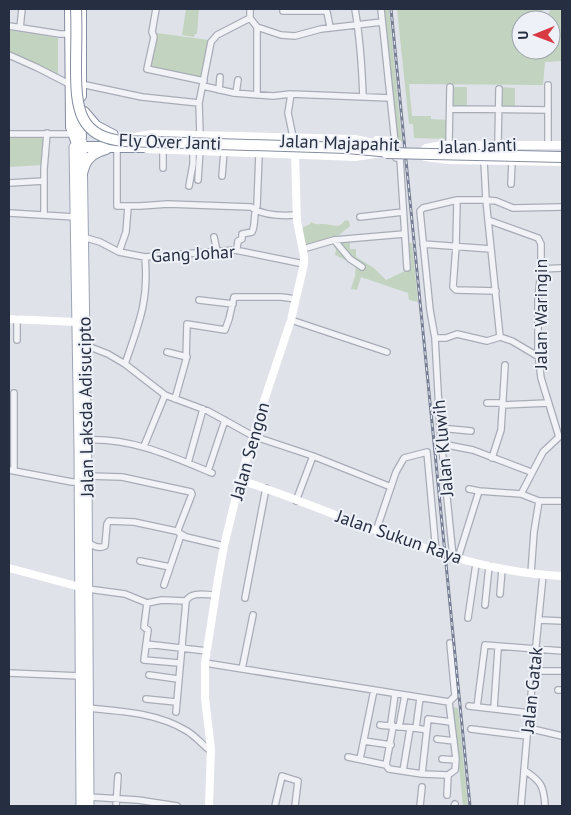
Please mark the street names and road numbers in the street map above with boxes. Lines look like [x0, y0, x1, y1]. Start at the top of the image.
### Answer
street label: Fly Over Janti [118, 128, 222, 155]
street label: Jalan Majapahit [279, 129, 400, 156]
street label: Jalan Janti [438, 133, 517, 158]
street label: Gang Johar [150, 240, 236, 267]
street label: Jalan Waringin [529, 259, 552, 370]
street label: Jalan Laksda Adisucipto [72, 317, 99, 498]
street label: Jalan Sengon [224, 399, 274, 503]
street label: Jalan Kluwih [427, 399, 458, 498]
street label: Jalan Sukun Raya [332, 504, 465, 569]
street label: Jalan Gatak [515, 645, 548, 735]

